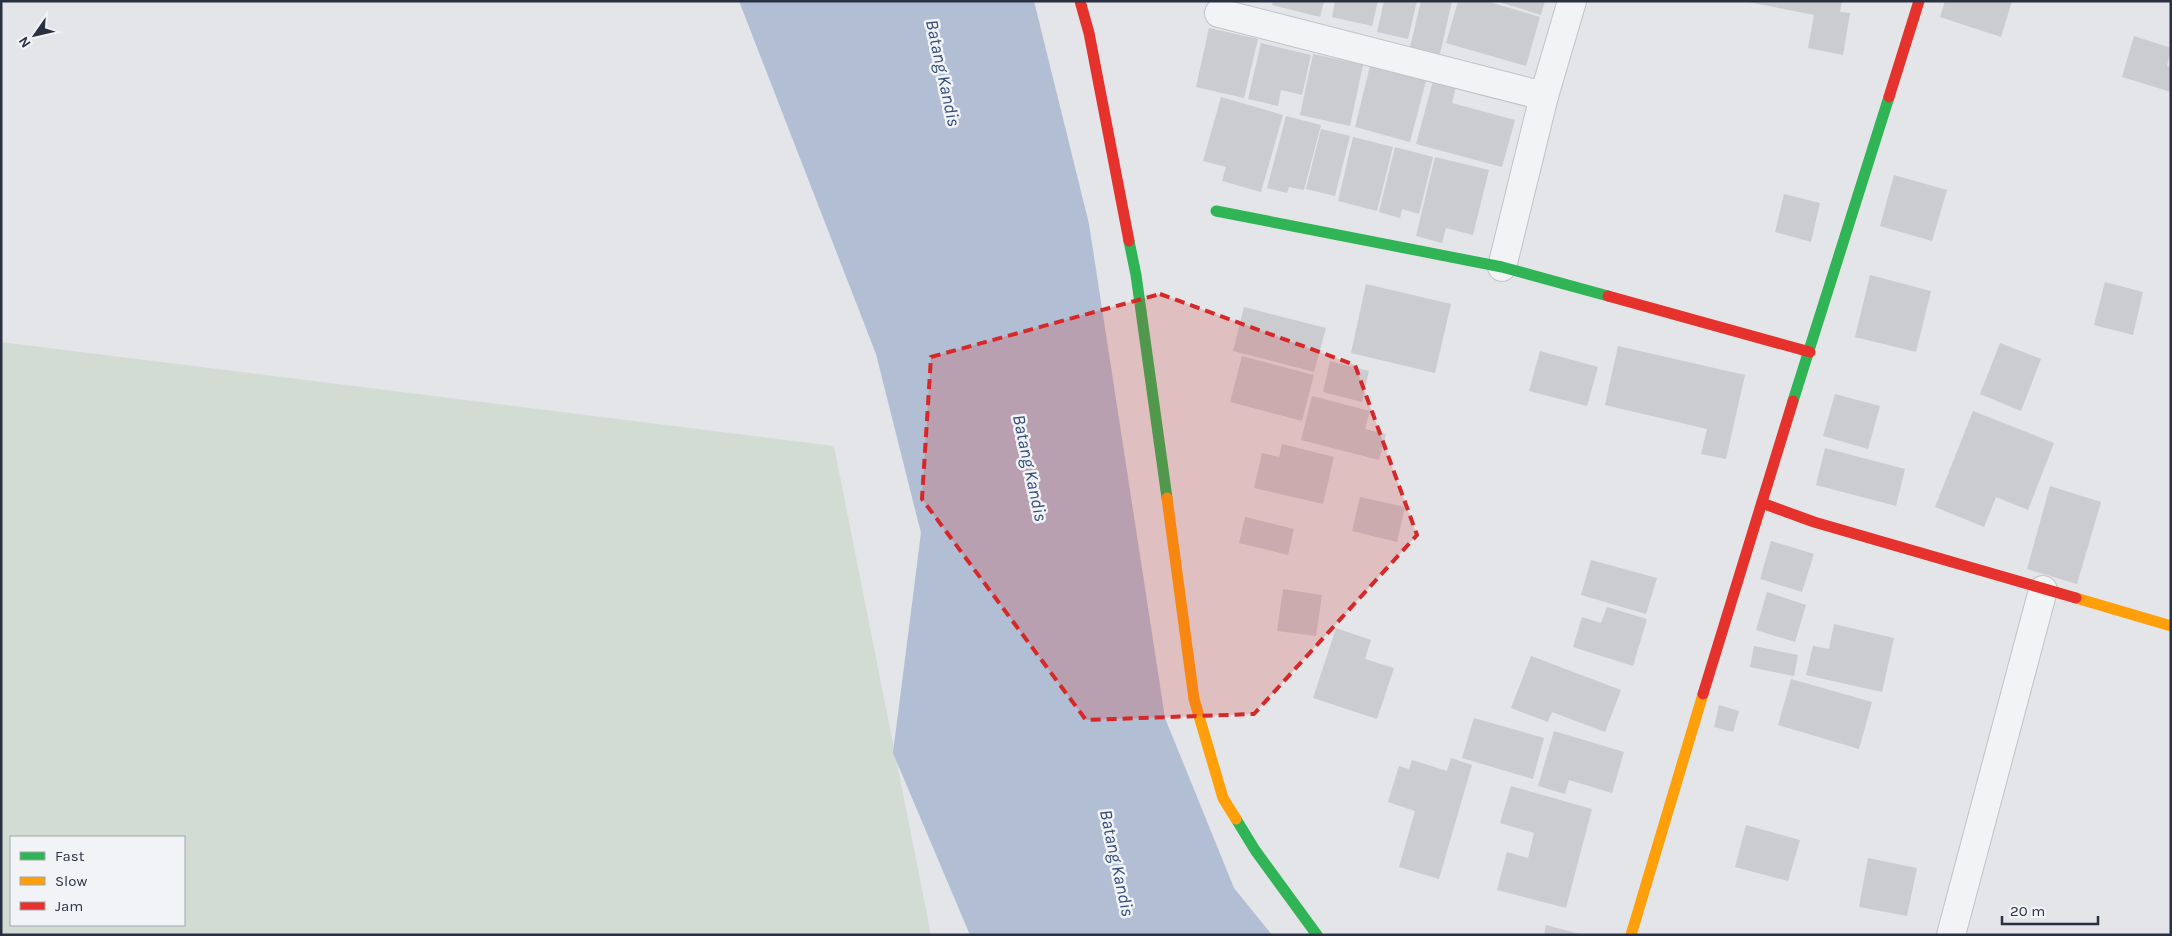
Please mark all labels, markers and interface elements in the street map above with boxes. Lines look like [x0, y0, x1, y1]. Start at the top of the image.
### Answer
north arrow [10, 10, 60, 60]
water label: Batang Kandis [921, 18, 965, 128]
text: N [15, 33, 34, 51]
water label: Batang Kandis [1008, 413, 1052, 523]
water label: Batang Kandis [1095, 808, 1139, 918]
legend [10, 836, 185, 926]
text: Fast [55, 847, 85, 865]
text: Slow [55, 872, 87, 890]
scale bar [2002, 894, 2098, 926]
text: Jam [55, 897, 83, 915]
text: 20 m [2010, 902, 2045, 920]

